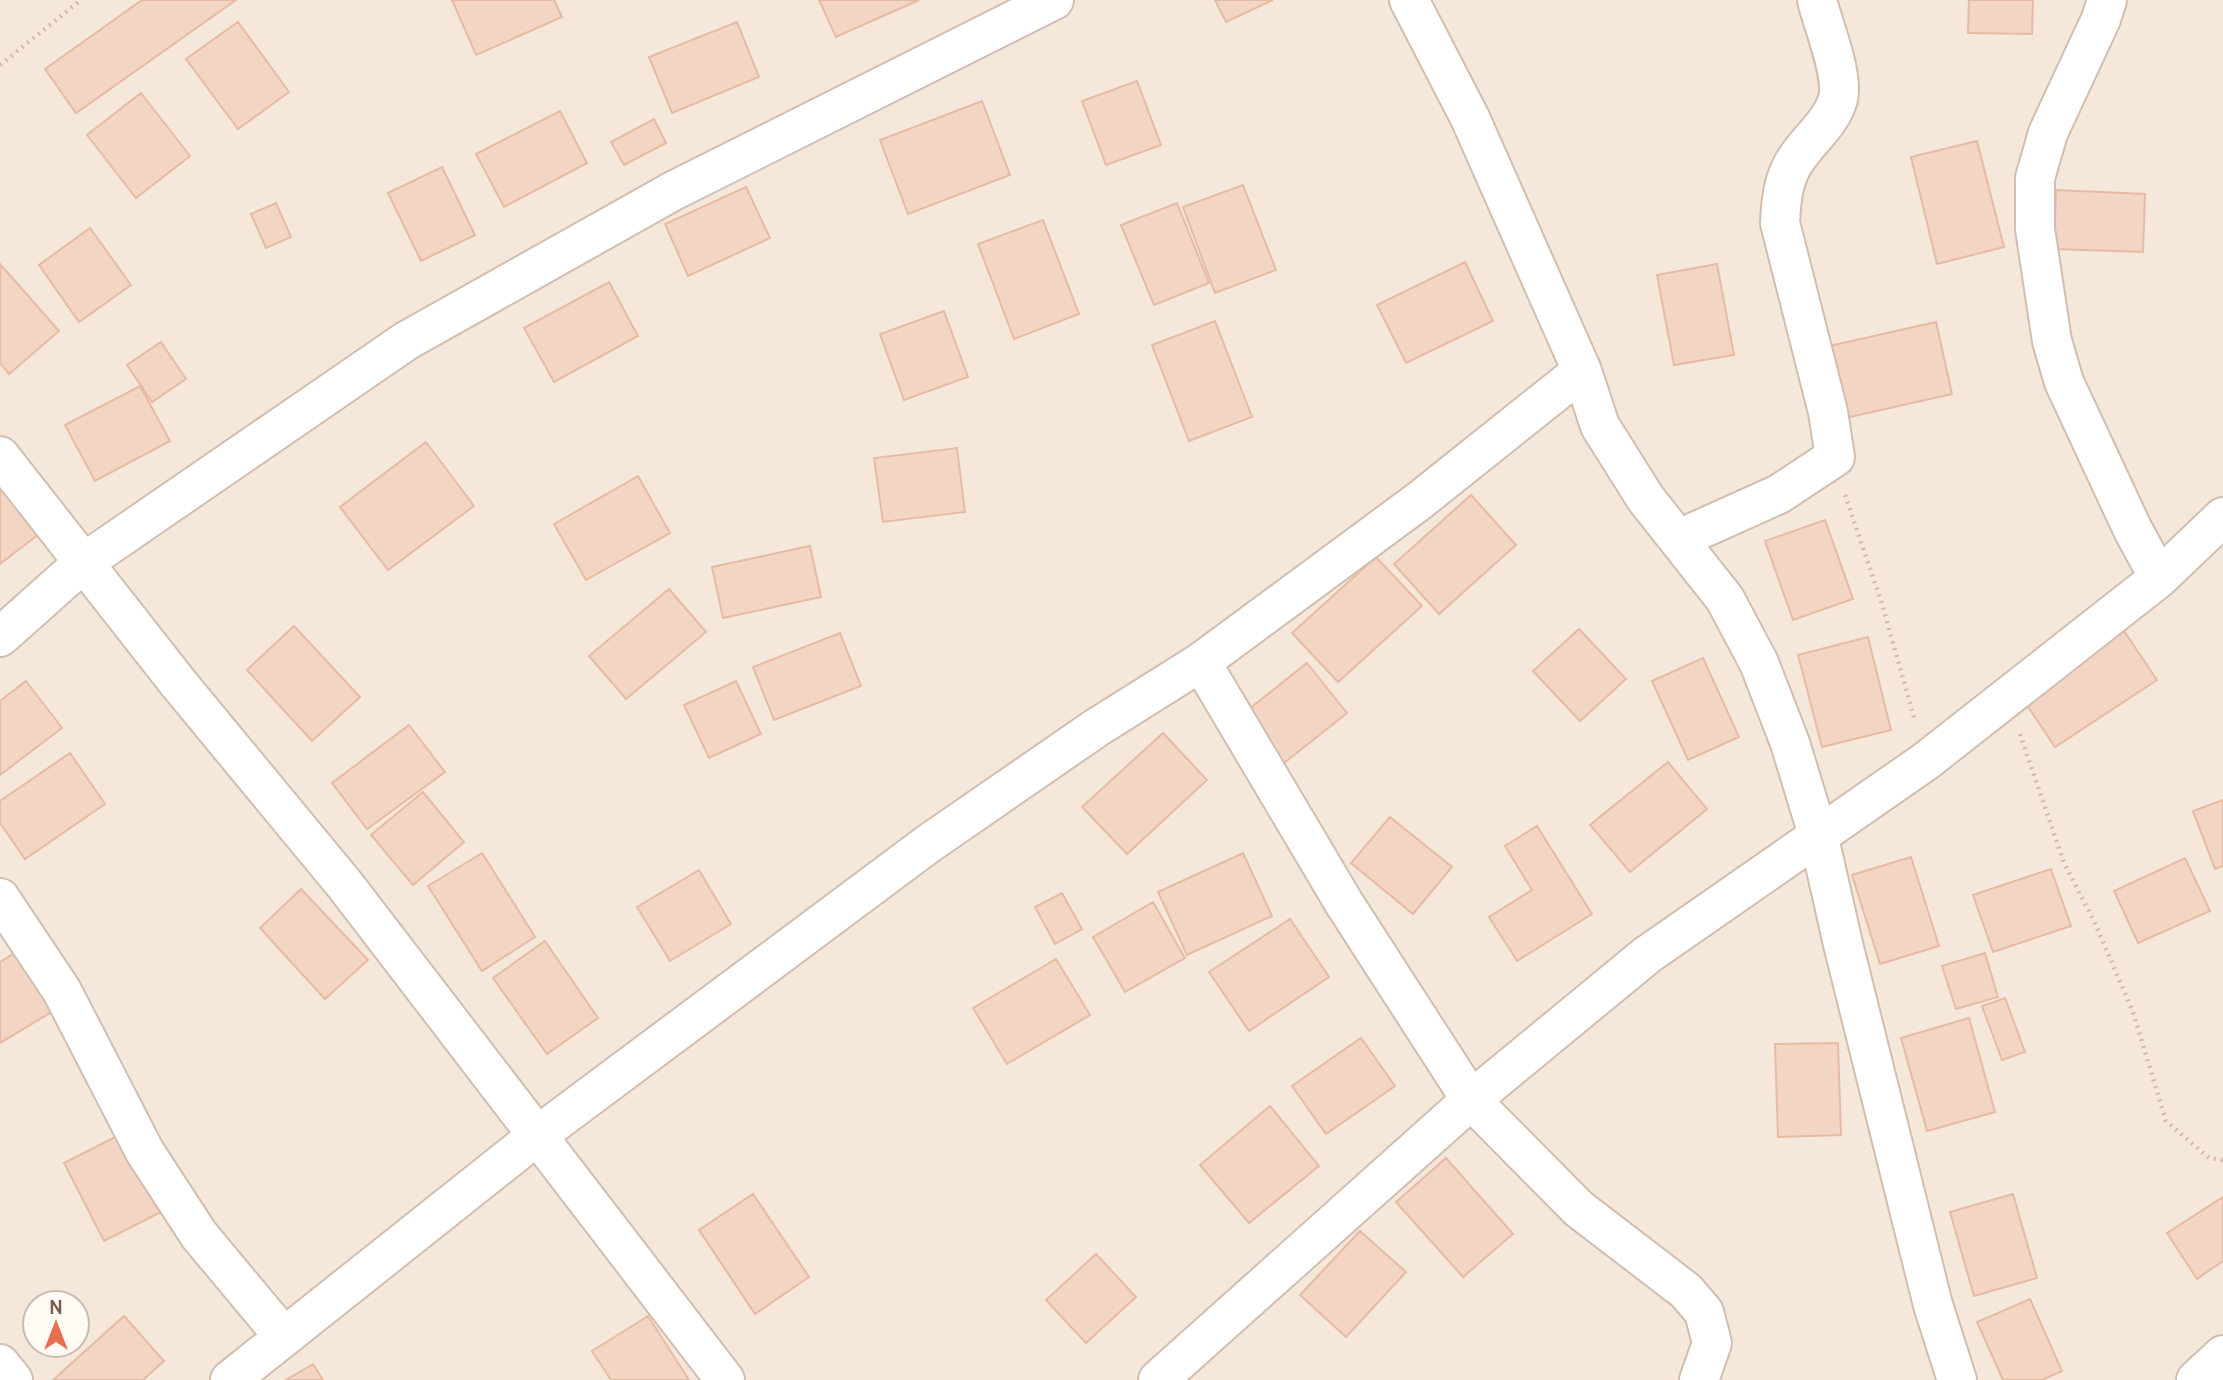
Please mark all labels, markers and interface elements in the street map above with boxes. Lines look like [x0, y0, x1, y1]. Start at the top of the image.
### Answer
north arrow [21, 1289, 91, 1359]
text: N [49, 1296, 63, 1319]

